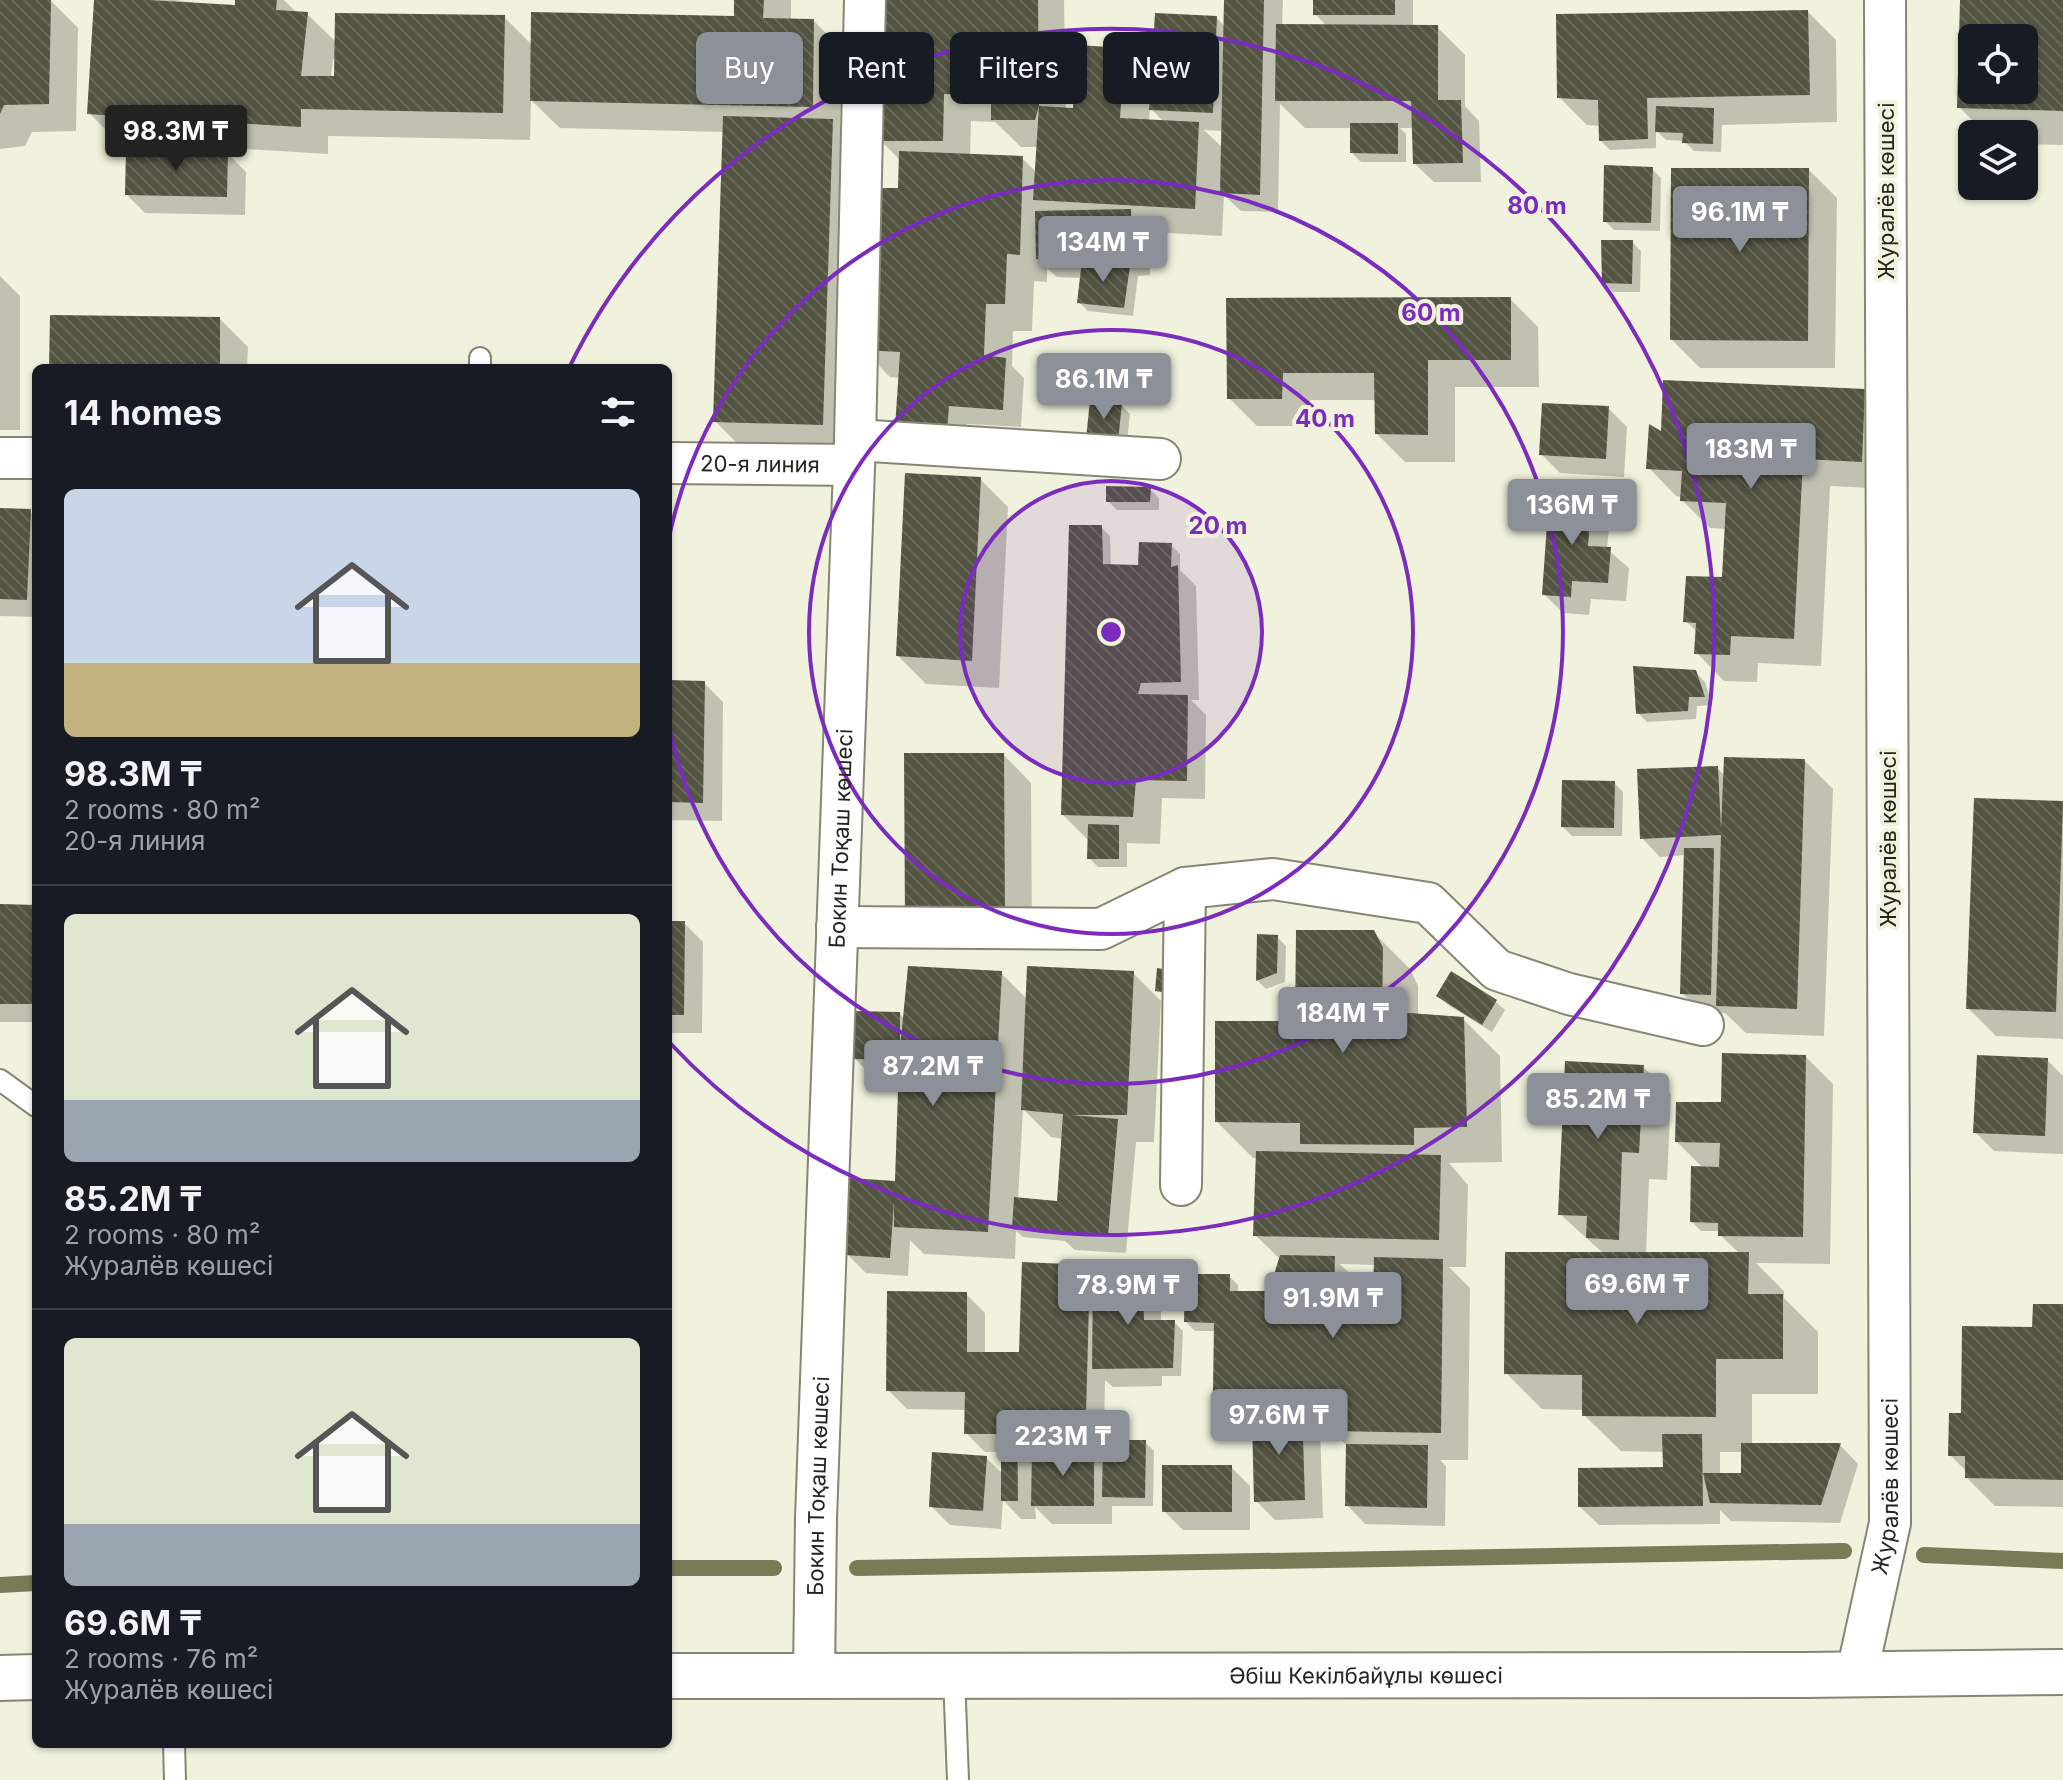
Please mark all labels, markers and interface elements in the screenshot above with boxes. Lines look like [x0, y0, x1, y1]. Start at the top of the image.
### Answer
map controls [1958, 24, 2038, 200]
button: locate [1958, 24, 2038, 104]
chip: Buy [696, 32, 803, 104]
chip: Rent [819, 32, 934, 104]
chip: Filters [950, 32, 1087, 104]
chip: New [1103, 32, 1219, 104]
street label: Журалёв көшесі [1873, 102, 1899, 280]
pin: 98.3M ₸ [102, 105, 250, 173]
text: 98.3M ₸ [123, 115, 229, 146]
button: layers [1958, 120, 2038, 200]
pin: 96.1M ₸ [1666, 186, 1814, 254]
text: 80 m [1507, 191, 1567, 220]
text: 96.1M ₸ [1691, 196, 1789, 227]
pin: 134M ₸ [1038, 216, 1168, 284]
text: 134M ₸ [1056, 226, 1150, 257]
text: 60 m [1401, 298, 1461, 327]
pin: 86.1M ₸ [1030, 353, 1178, 421]
text: 86.1M ₸ [1055, 363, 1153, 394]
icon: filters [596, 390, 640, 434]
text: 14 homes [64, 392, 222, 433]
text: 40 m [1295, 404, 1355, 433]
pin: 183M ₸ [1686, 423, 1816, 491]
text: 183M ₸ [1705, 433, 1797, 464]
street label: 20-я линия [700, 450, 820, 478]
pin: 136M ₸ [1507, 479, 1637, 547]
text: 136M ₸ [1526, 489, 1618, 520]
text: 20 m [1189, 511, 1247, 540]
icon: home [280, 541, 424, 685]
centre of rings [1097, 618, 1125, 646]
street label: Бокин Тоқаш көшесі [824, 728, 858, 949]
street label: Журалёв көшесі [1875, 750, 1901, 928]
text: 98.3M ₸ [64, 753, 202, 794]
text: 2 rooms · 80 m² [64, 794, 260, 825]
text: 20-я линия [64, 825, 205, 856]
icon: home [280, 966, 424, 1110]
pin: 184M ₸ [1278, 987, 1408, 1055]
text: 184M ₸ [1296, 997, 1390, 1028]
pin: 87.2M ₸ [859, 1040, 1007, 1108]
text: 87.2M ₸ [882, 1050, 984, 1081]
pin: 85.2M ₸ [1524, 1073, 1672, 1141]
text: 85.2M ₸ [1545, 1083, 1651, 1114]
text: 85.2M ₸ [64, 1178, 202, 1219]
text: 2 rooms · 80 m² [64, 1219, 260, 1250]
text: Журалёв көшесі [64, 1250, 273, 1281]
pin: 69.6M ₸ [1563, 1258, 1711, 1326]
pin: 78.9M ₸ [1054, 1259, 1202, 1327]
text: 69.6M ₸ [1584, 1268, 1690, 1299]
text: 78.9M ₸ [1076, 1269, 1180, 1300]
pin: 91.9M ₸ [1259, 1272, 1407, 1340]
text: 91.9M ₸ [1282, 1282, 1384, 1313]
street label: Бокин Тоқаш көшесі [802, 1376, 834, 1596]
pin: 97.6M ₸ [1205, 1389, 1353, 1457]
icon: home [280, 1390, 424, 1534]
street label: Журалёв көшесі [1866, 1398, 1903, 1577]
text: 97.6M ₸ [1229, 1399, 1329, 1430]
pin: 223M ₸ [998, 1410, 1128, 1478]
text: 223M ₸ [1014, 1420, 1112, 1451]
text: 69.6M ₸ [64, 1602, 202, 1643]
text: 2 rooms · 76 m² [64, 1643, 258, 1674]
street label: Әбіш Кекілбайұлы көшесі [1229, 1662, 1503, 1689]
text: Журалёв көшесі [64, 1674, 273, 1705]

